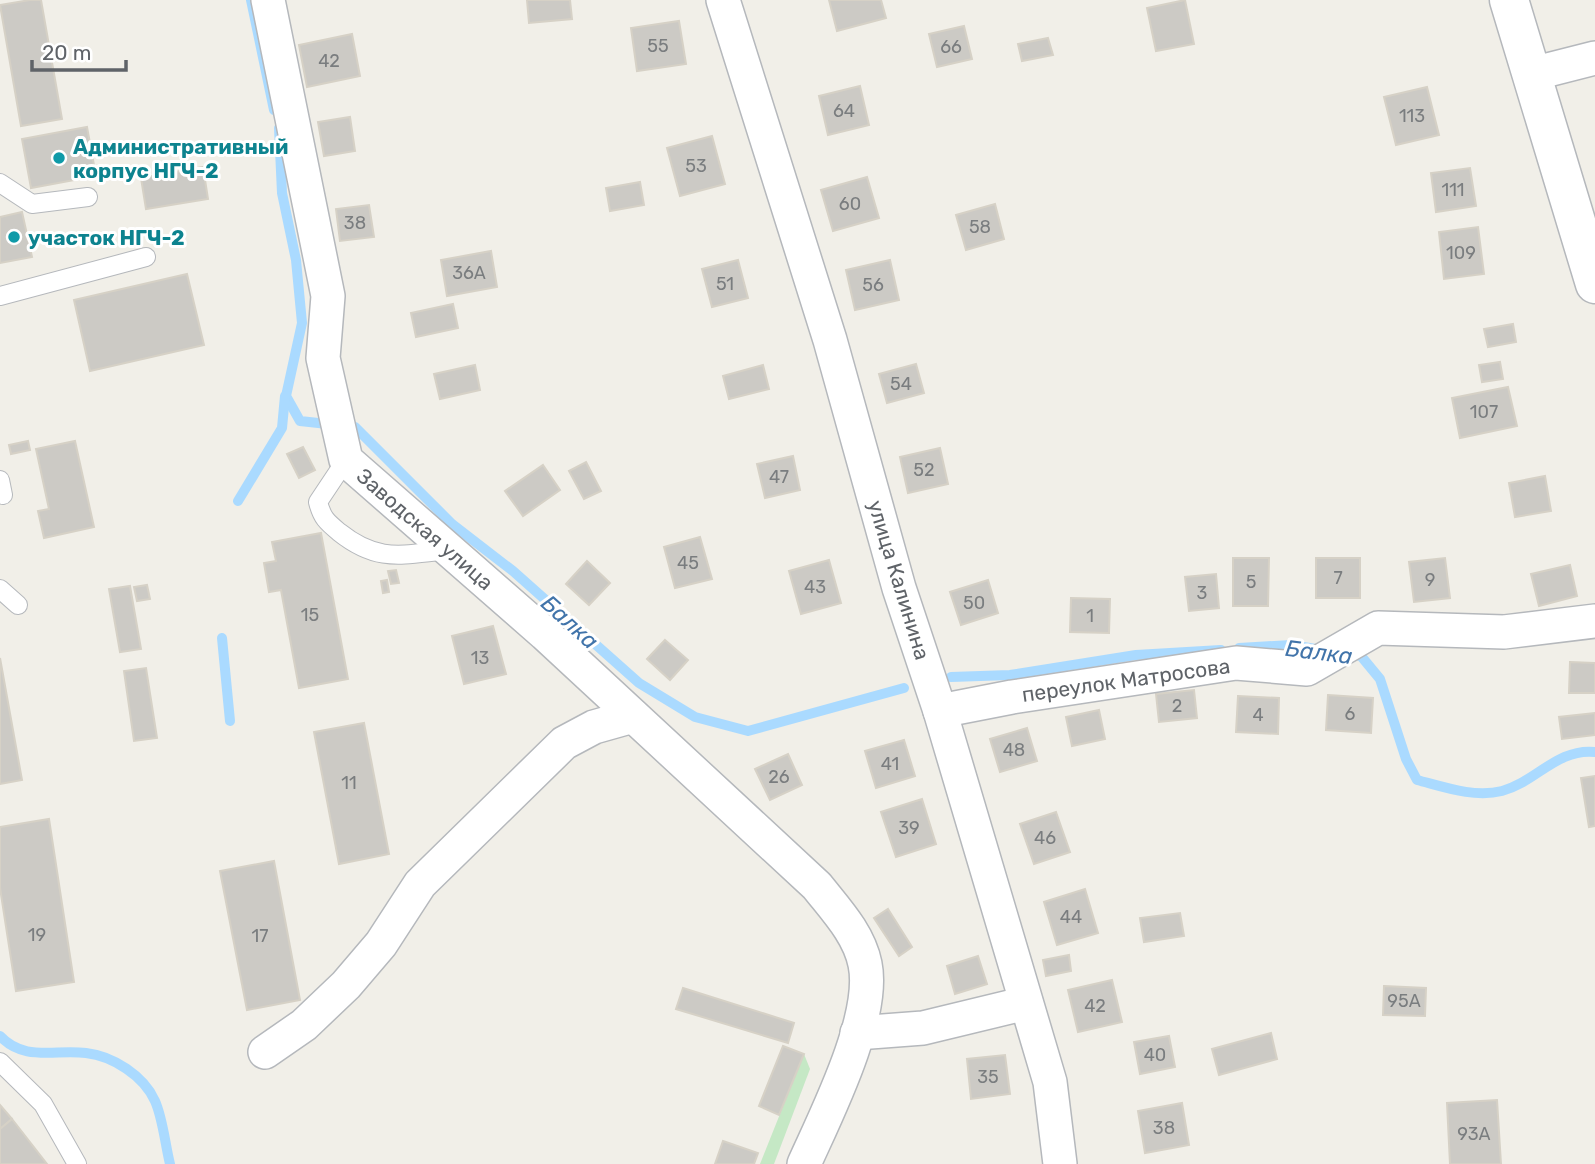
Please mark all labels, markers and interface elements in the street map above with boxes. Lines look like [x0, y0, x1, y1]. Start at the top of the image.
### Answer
scale bar [32, 28, 126, 72]
house number: 55 [647, 35, 669, 57]
house number: 66 [940, 36, 962, 58]
text: 20 m [42, 40, 91, 65]
house number: 42 [318, 50, 340, 72]
house number: 64 [833, 100, 855, 122]
house number: 113 [1399, 105, 1425, 127]
place label: Административный корпус НГЧ-2 [73, 134, 288, 183]
marker: Административный корпус НГЧ-2 [51, 150, 67, 166]
house number: 53 [685, 155, 707, 177]
house number: 111 [1441, 179, 1465, 201]
house number: 60 [839, 193, 861, 215]
house number: 38 [344, 212, 366, 234]
house number: 58 [969, 216, 991, 238]
place label: участок НГЧ-2 [28, 225, 185, 250]
marker: участок НГЧ-2 [6, 229, 22, 245]
house number: 109 [1446, 242, 1476, 264]
house number: 36А [452, 262, 486, 284]
house number: 51 [716, 273, 734, 295]
house number: 56 [862, 274, 884, 296]
house number: 54 [890, 373, 912, 395]
house number: 107 [1470, 401, 1498, 423]
house number: 52 [913, 459, 935, 481]
street label: Заводская улица [352, 463, 498, 595]
house number: 47 [769, 466, 789, 488]
street label: улица Калинина [863, 497, 935, 663]
house number: 45 [677, 552, 699, 574]
house number: 7 [1333, 567, 1343, 589]
house number: 9 [1425, 569, 1435, 591]
house number: 5 [1246, 571, 1256, 593]
house number: 43 [804, 576, 826, 598]
house number: 3 [1197, 582, 1207, 604]
water label: Балка [536, 589, 604, 655]
house number: 50 [963, 592, 985, 614]
house number: 15 [301, 604, 319, 626]
house number: 1 [1086, 605, 1094, 627]
water label: Балка [1284, 634, 1354, 670]
house number: 13 [471, 647, 489, 669]
street label: переулок Матросова [1020, 653, 1232, 707]
house number: 2 [1172, 695, 1182, 717]
house number: 6 [1345, 703, 1356, 725]
house number: 4 [1252, 704, 1264, 726]
house number: 48 [1003, 739, 1025, 761]
house number: 41 [881, 753, 899, 775]
house number: 26 [768, 766, 790, 788]
house number: 11 [341, 772, 357, 794]
house number: 39 [898, 817, 920, 839]
house number: 46 [1034, 827, 1056, 849]
house number: 44 [1060, 906, 1082, 928]
house number: 19 [28, 924, 46, 946]
house number: 17 [252, 925, 268, 947]
house number: 95А [1387, 990, 1421, 1012]
house number: 42 [1084, 995, 1106, 1017]
house number: 40 [1144, 1044, 1166, 1066]
house number: 35 [977, 1066, 999, 1088]
house number: 38 [1153, 1117, 1175, 1139]
house number: 93А [1457, 1123, 1491, 1145]

